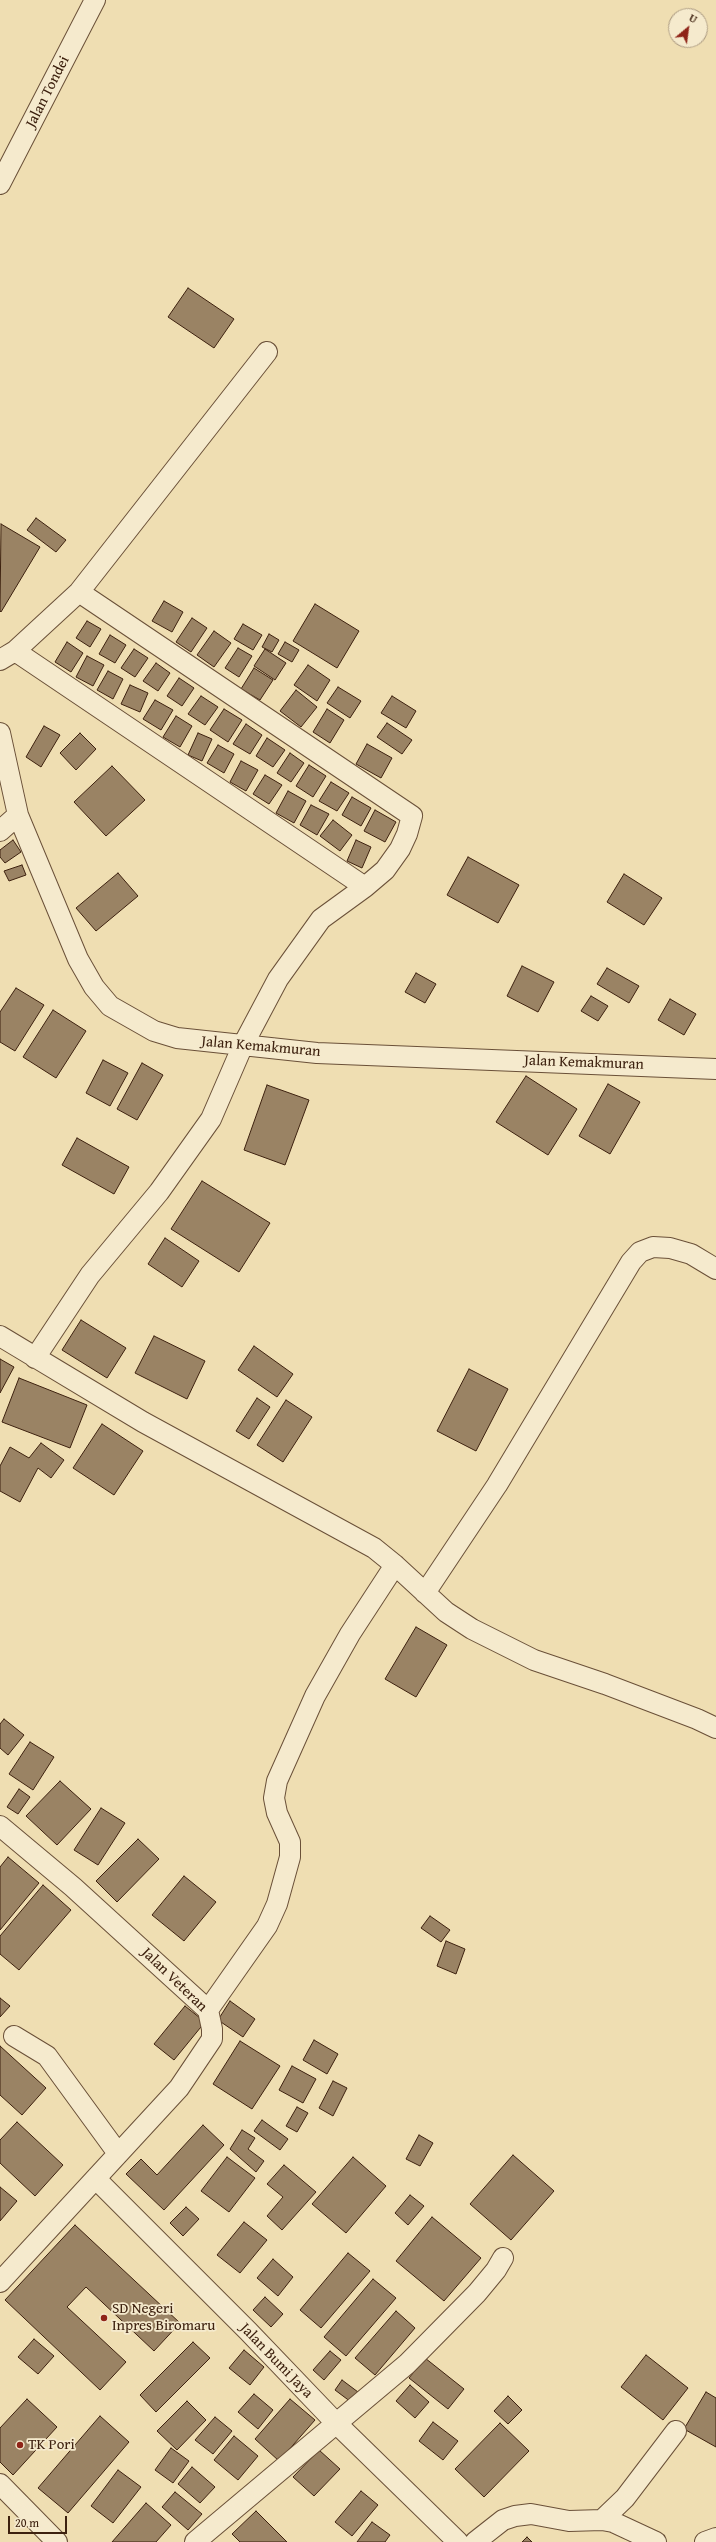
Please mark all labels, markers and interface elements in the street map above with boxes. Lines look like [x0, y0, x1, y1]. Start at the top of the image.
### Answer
north arrow [668, 8, 708, 48]
text: U [686, 10, 700, 27]
street label: Jalan Tondei [22, 53, 74, 131]
street label: Jalan Kemakmuran [201, 1033, 321, 1061]
street label: Jalan Kemakmuran [524, 1052, 644, 1074]
street label: Jalan Veteran [137, 1944, 211, 2016]
place label: SD Negeri Inpres Biromaru [112, 2300, 215, 2335]
marker: SD Negeri Inpres Biromaru [99, 2313, 109, 2323]
street label: Jalan Bumi Jaya [236, 2320, 316, 2402]
place label: TK Pori [28, 2436, 75, 2454]
marker: TK Pori [15, 2440, 25, 2450]
scale bar [10, 2508, 69, 2534]
text: 20 m [15, 2514, 39, 2531]

